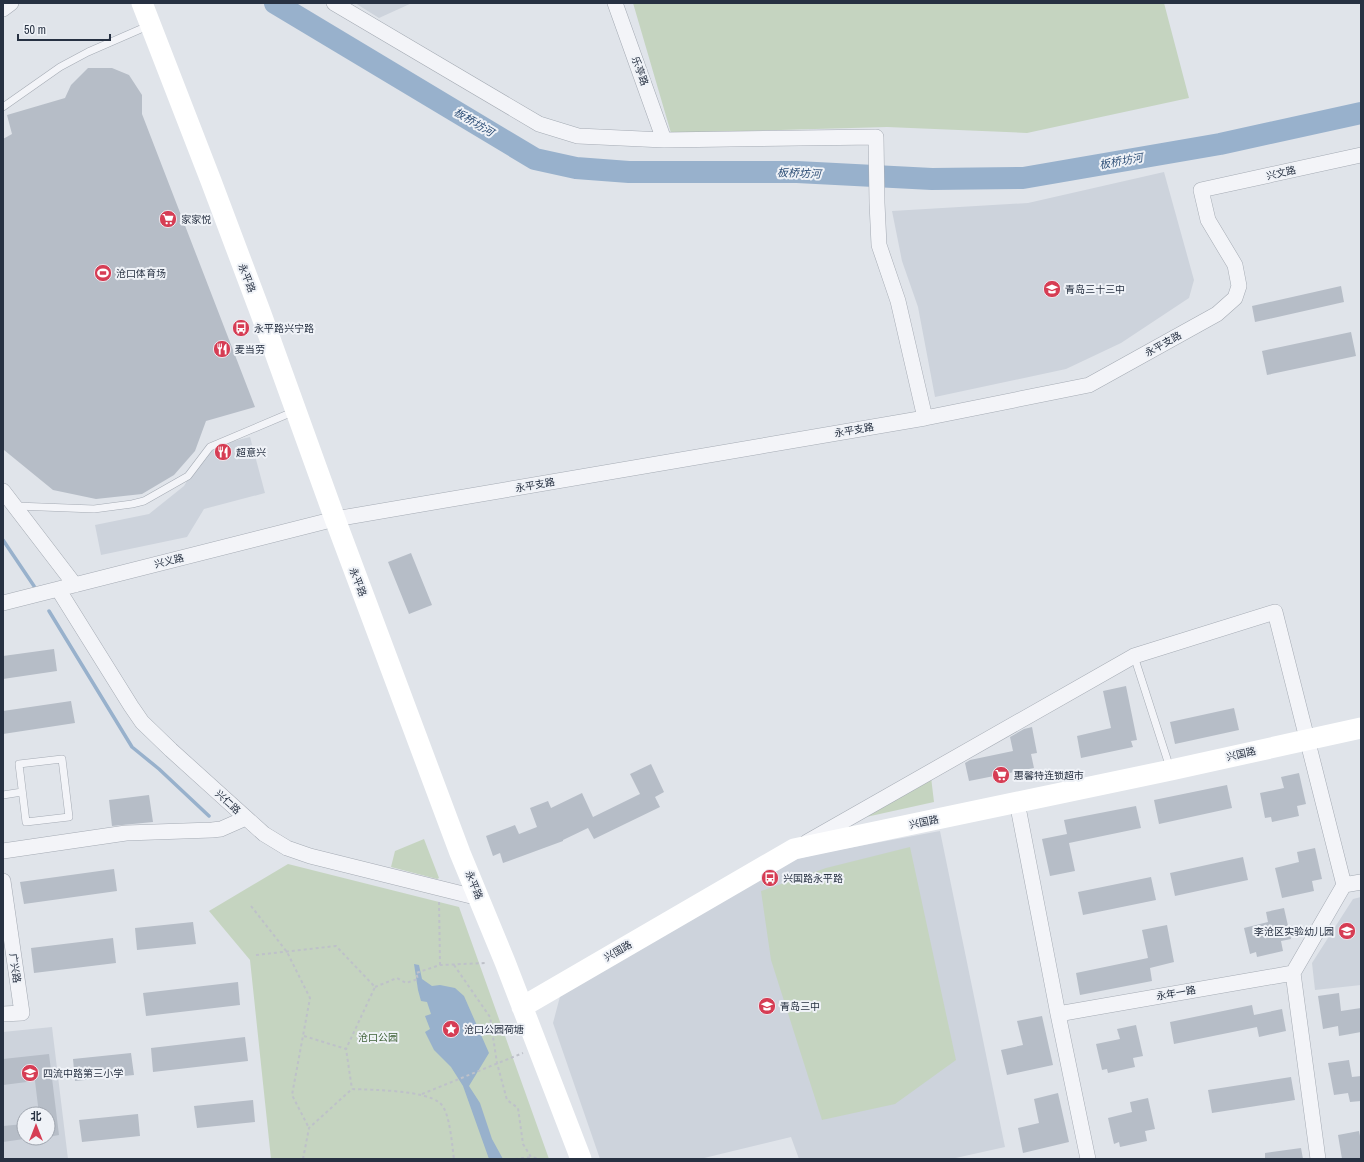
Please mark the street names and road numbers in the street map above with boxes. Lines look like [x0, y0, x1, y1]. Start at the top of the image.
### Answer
street label: 乐亭路 [629, 55, 651, 87]
street label: 兴文路 [1265, 163, 1297, 183]
street label: 永平路 [236, 262, 258, 294]
street label: 永平支路 [1142, 329, 1184, 359]
street label: 永平支路 [833, 420, 875, 440]
street label: 永平支路 [514, 475, 556, 495]
street label: 兴义路 [153, 551, 185, 571]
street label: 永平路 [347, 566, 369, 598]
street label: 兴国路 [1225, 744, 1257, 764]
street label: 兴仁路 [213, 787, 243, 817]
street label: 兴国路 [908, 813, 940, 831]
street label: 永平路 [462, 869, 486, 901]
street label: 兴国路 [602, 938, 634, 964]
street label: 广兴路 [6, 952, 24, 984]
street label: 永年一路 [1155, 983, 1197, 1003]

